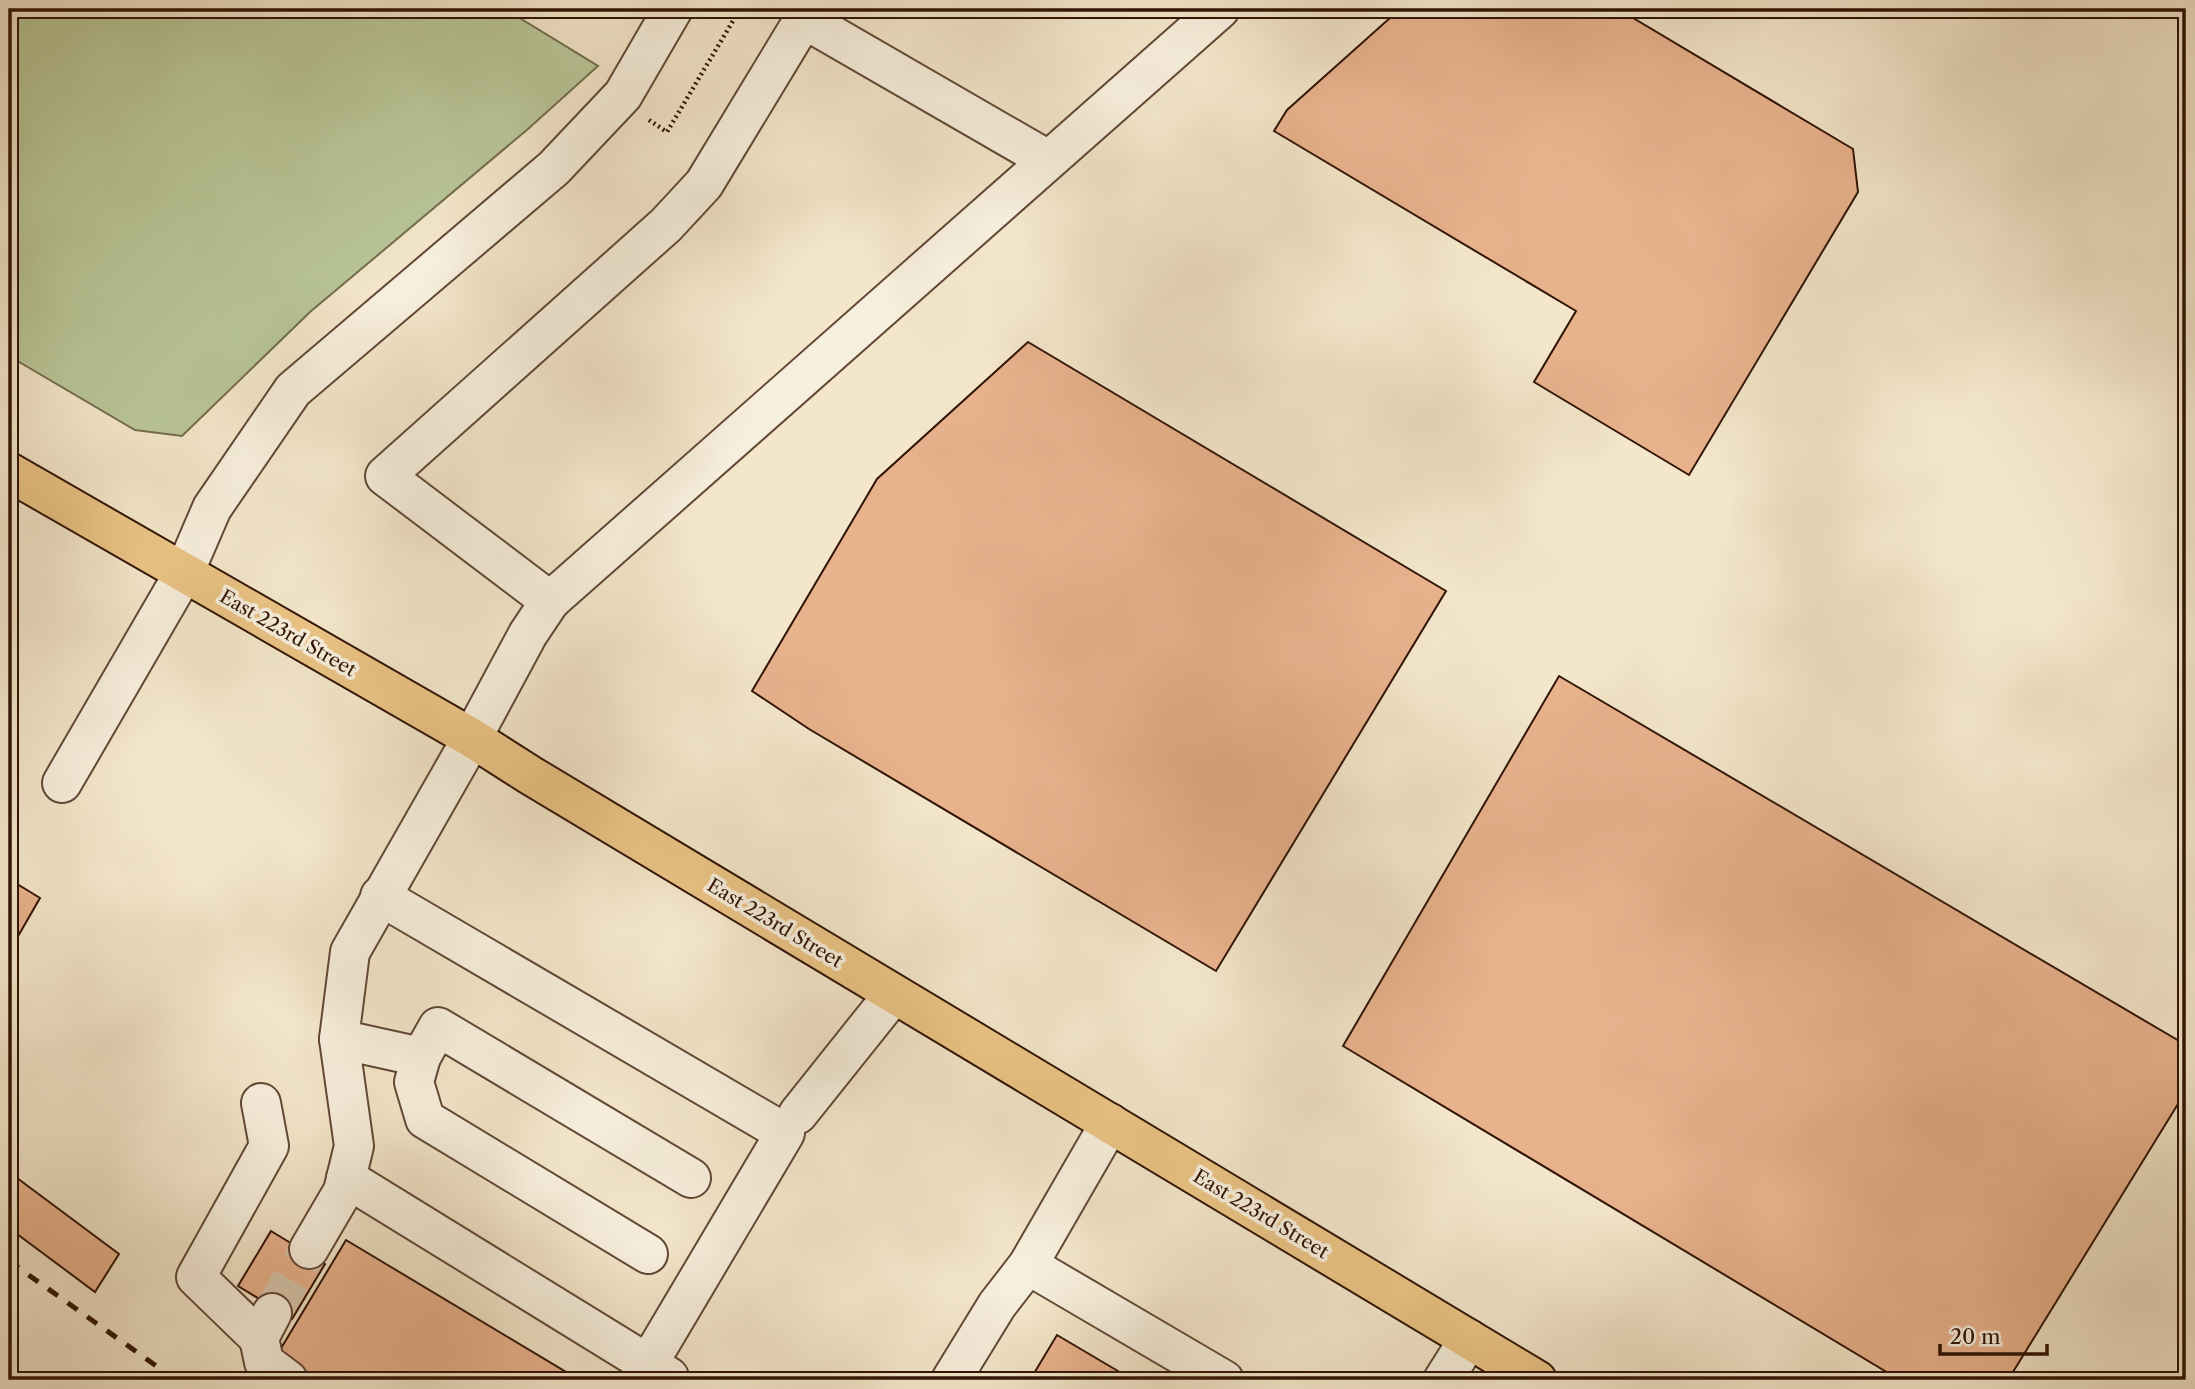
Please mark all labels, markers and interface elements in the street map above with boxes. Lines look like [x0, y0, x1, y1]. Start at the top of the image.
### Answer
street label: East 223rd Street [216, 585, 361, 682]
street label: East 223rd Street [703, 874, 847, 973]
street label: East 223rd Street [1189, 1165, 1333, 1264]
scale bar [1940, 1312, 2046, 1356]
text: 20 m [1950, 1324, 2001, 1349]

